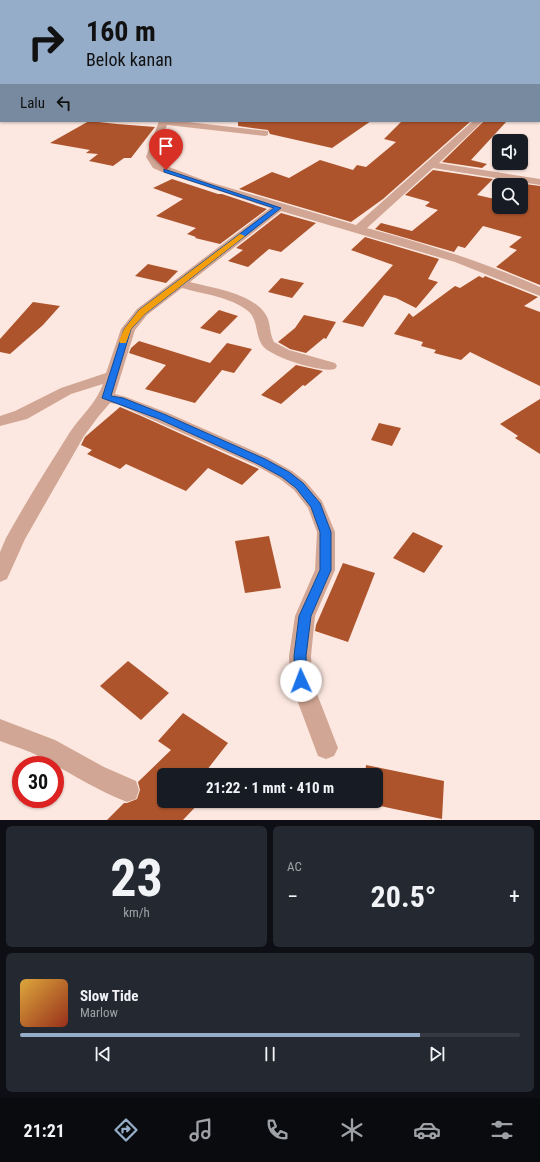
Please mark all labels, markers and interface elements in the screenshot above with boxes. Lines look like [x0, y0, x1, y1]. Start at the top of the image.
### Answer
text: 160 m [86, 15, 156, 48]
icon: right [20, 16, 72, 68]
text: Belok kanan [86, 49, 172, 70]
icon: left [53, 92, 75, 114]
text: Lalu [20, 94, 45, 112]
pin [149, 129, 183, 170]
map controls [492, 134, 528, 214]
button: sound [492, 134, 528, 170]
icon: arrive [155, 135, 177, 157]
button: search [492, 178, 528, 214]
position arrow [280, 660, 322, 702]
speed limit sign: 30 [12, 756, 64, 808]
text: 21:22 · 1 mnt · 410 m [206, 779, 334, 797]
text: 23 [110, 848, 163, 909]
text: AC [287, 859, 302, 874]
text: 20.5° [371, 879, 436, 914]
text: − [287, 884, 298, 909]
text: + [509, 884, 520, 909]
text: km/h [123, 905, 150, 920]
text: Slow Tide [80, 987, 138, 1005]
text: Marlow [80, 1005, 118, 1020]
icon: previous [92, 1043, 114, 1065]
icon: pause [259, 1043, 281, 1065]
icon: next [426, 1043, 448, 1065]
icon: directions [112, 1116, 140, 1144]
icon: music [187, 1116, 215, 1144]
icon: phone [263, 1116, 291, 1144]
icon: climate [338, 1116, 366, 1144]
icon: car [413, 1116, 441, 1144]
icon: filters [488, 1116, 516, 1144]
text: 21:21 [24, 1120, 65, 1141]

